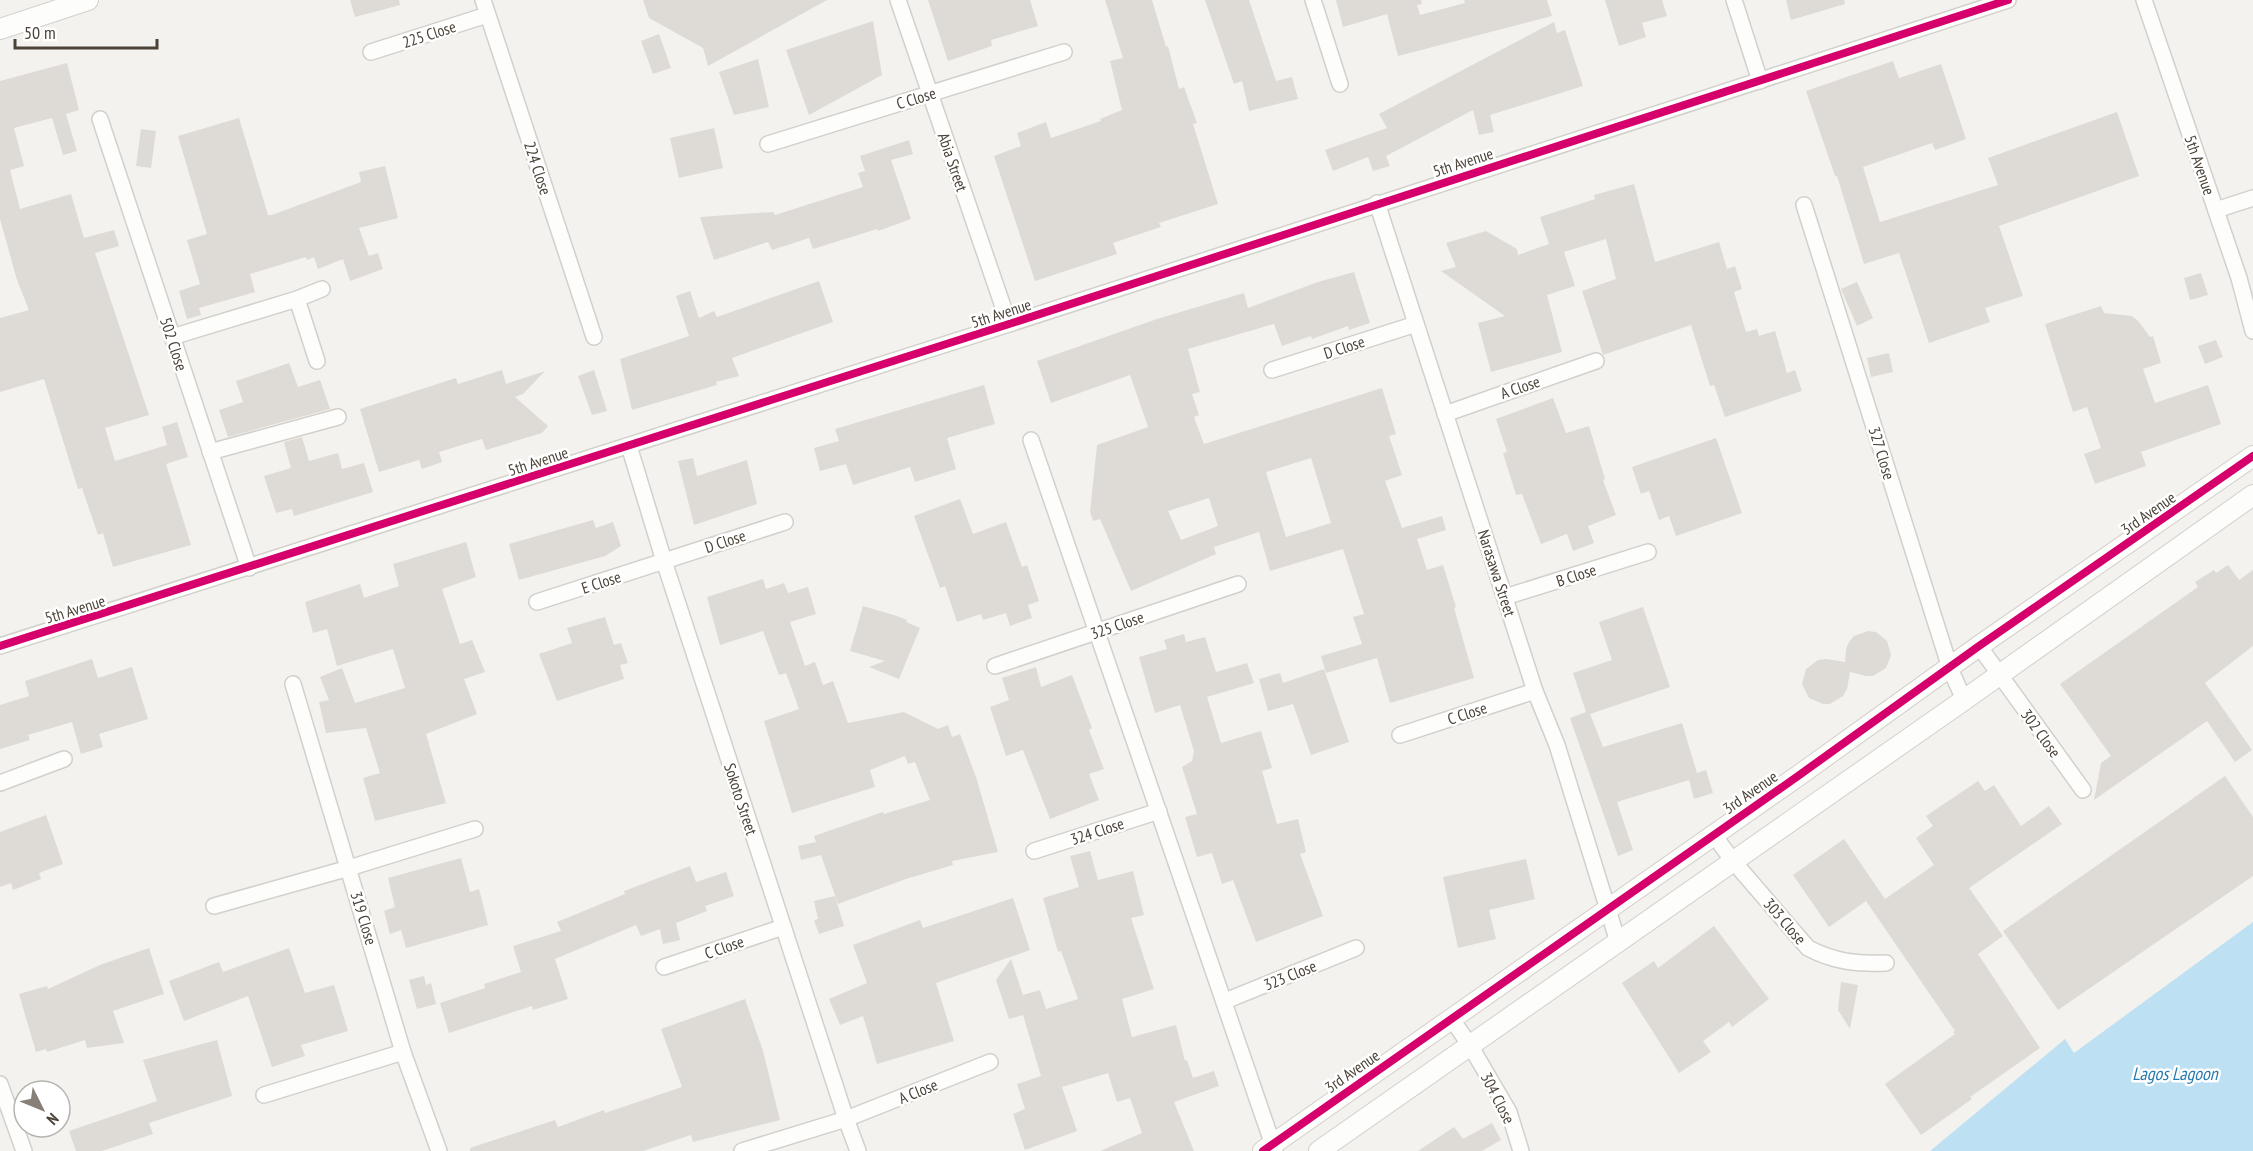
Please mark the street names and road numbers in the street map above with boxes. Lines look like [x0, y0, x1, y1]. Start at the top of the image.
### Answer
street label: 225 Close [400, 16, 458, 52]
street label: C Close [894, 83, 938, 113]
street label: Abia Street [934, 130, 973, 195]
street label: 5th Avenue [2180, 132, 2220, 198]
street label: 224 Close [520, 139, 556, 197]
street label: 5th Avenue [1430, 143, 1496, 181]
street label: 5th Avenue [968, 294, 1034, 332]
street label: 502 Close [156, 315, 192, 373]
street label: D Close [1321, 331, 1367, 363]
street label: A Close [1498, 371, 1542, 403]
street label: 327 Close [1864, 424, 1900, 482]
street label: 5th Avenue [505, 442, 571, 480]
street label: 3rd Avenue [2117, 487, 2179, 539]
street label: D Close [702, 525, 748, 557]
street label: Narasawa Street [1474, 527, 1521, 619]
street label: B Close [1553, 559, 1599, 591]
street label: E Close [579, 566, 623, 598]
street label: 5th Avenue [42, 590, 108, 628]
street label: 325 Close [1088, 607, 1146, 643]
street label: C Close [1445, 697, 1489, 729]
street label: 302 Close [2017, 705, 2065, 761]
street label: Sokoto Street [720, 761, 762, 838]
street label: 3rd Avenue [1719, 766, 1781, 818]
street label: 324 Close [1068, 813, 1126, 849]
street label: 319 Close [346, 889, 382, 947]
street label: 303 Close [1759, 894, 1811, 948]
street label: C Close [702, 931, 746, 963]
street label: 323 Close [1261, 955, 1319, 995]
street label: 3rd Avenue [1321, 1045, 1383, 1097]
street label: 304 Close [1477, 1069, 1519, 1127]
street label: A Close [896, 1074, 940, 1108]

